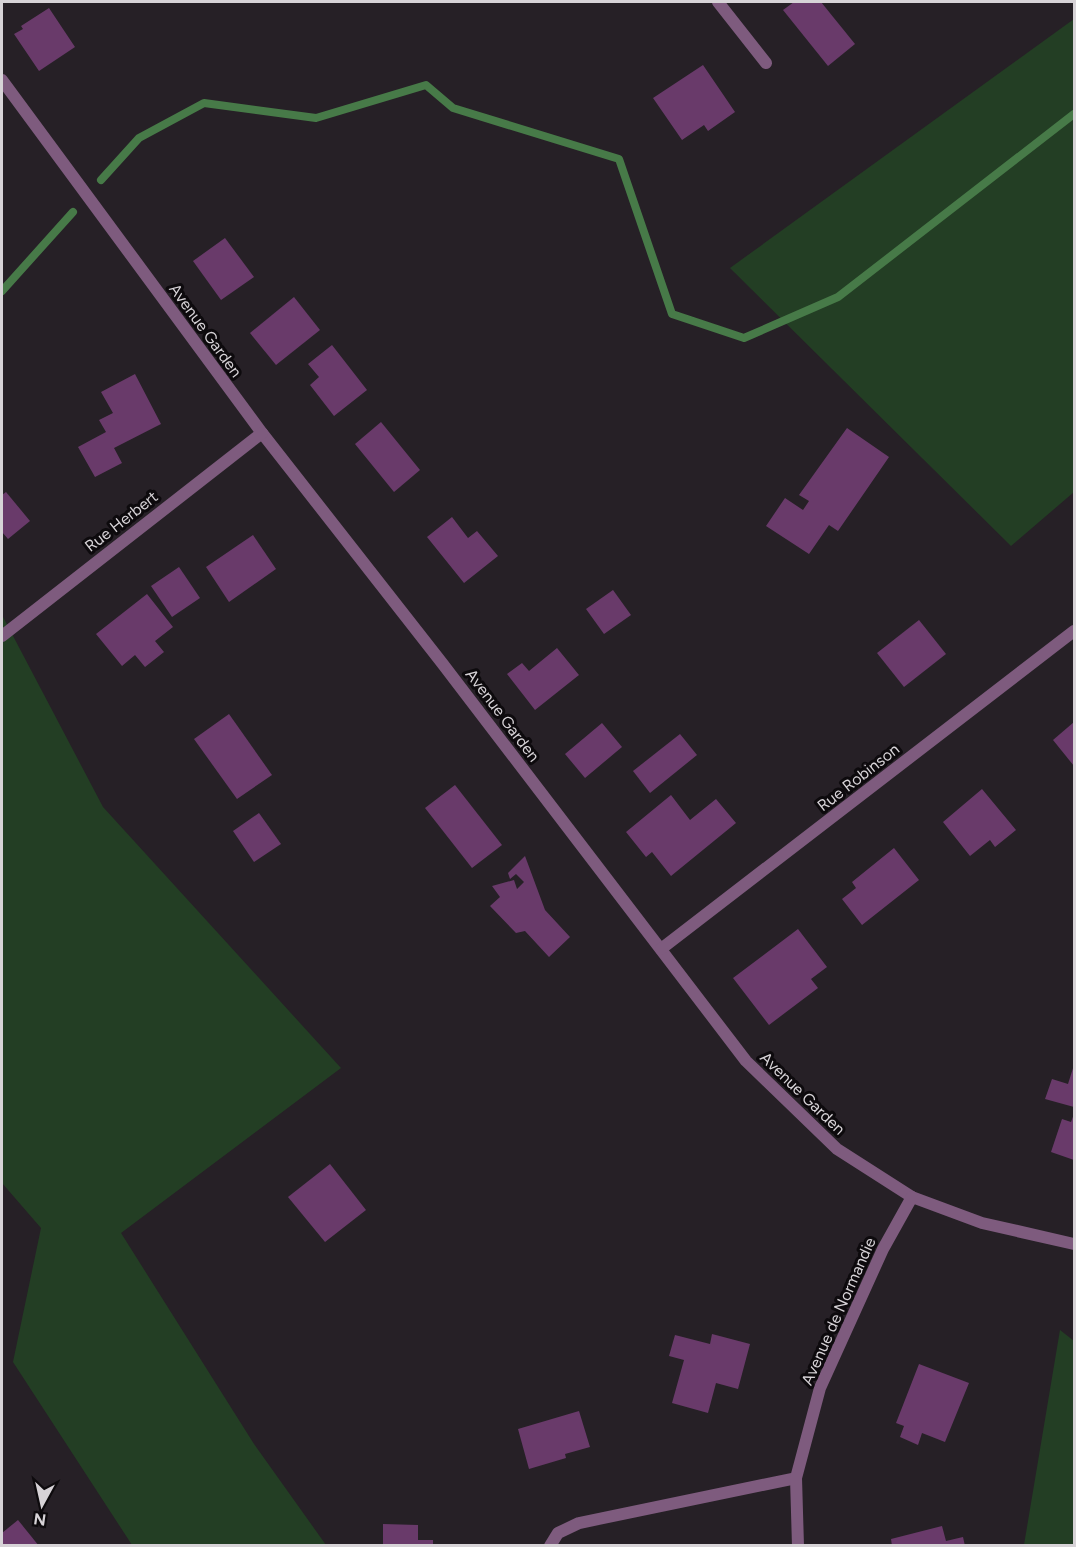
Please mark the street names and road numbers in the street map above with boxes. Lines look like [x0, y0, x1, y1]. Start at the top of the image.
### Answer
street label: Avenue Garden [165, 280, 246, 381]
street label: Rue Herbert [81, 487, 162, 556]
street label: Avenue Garden [462, 665, 544, 765]
street label: Rue Robinson [814, 740, 903, 815]
street label: Avenue Garden [756, 1048, 849, 1139]
street label: Avenue de Normandie [797, 1234, 880, 1388]

